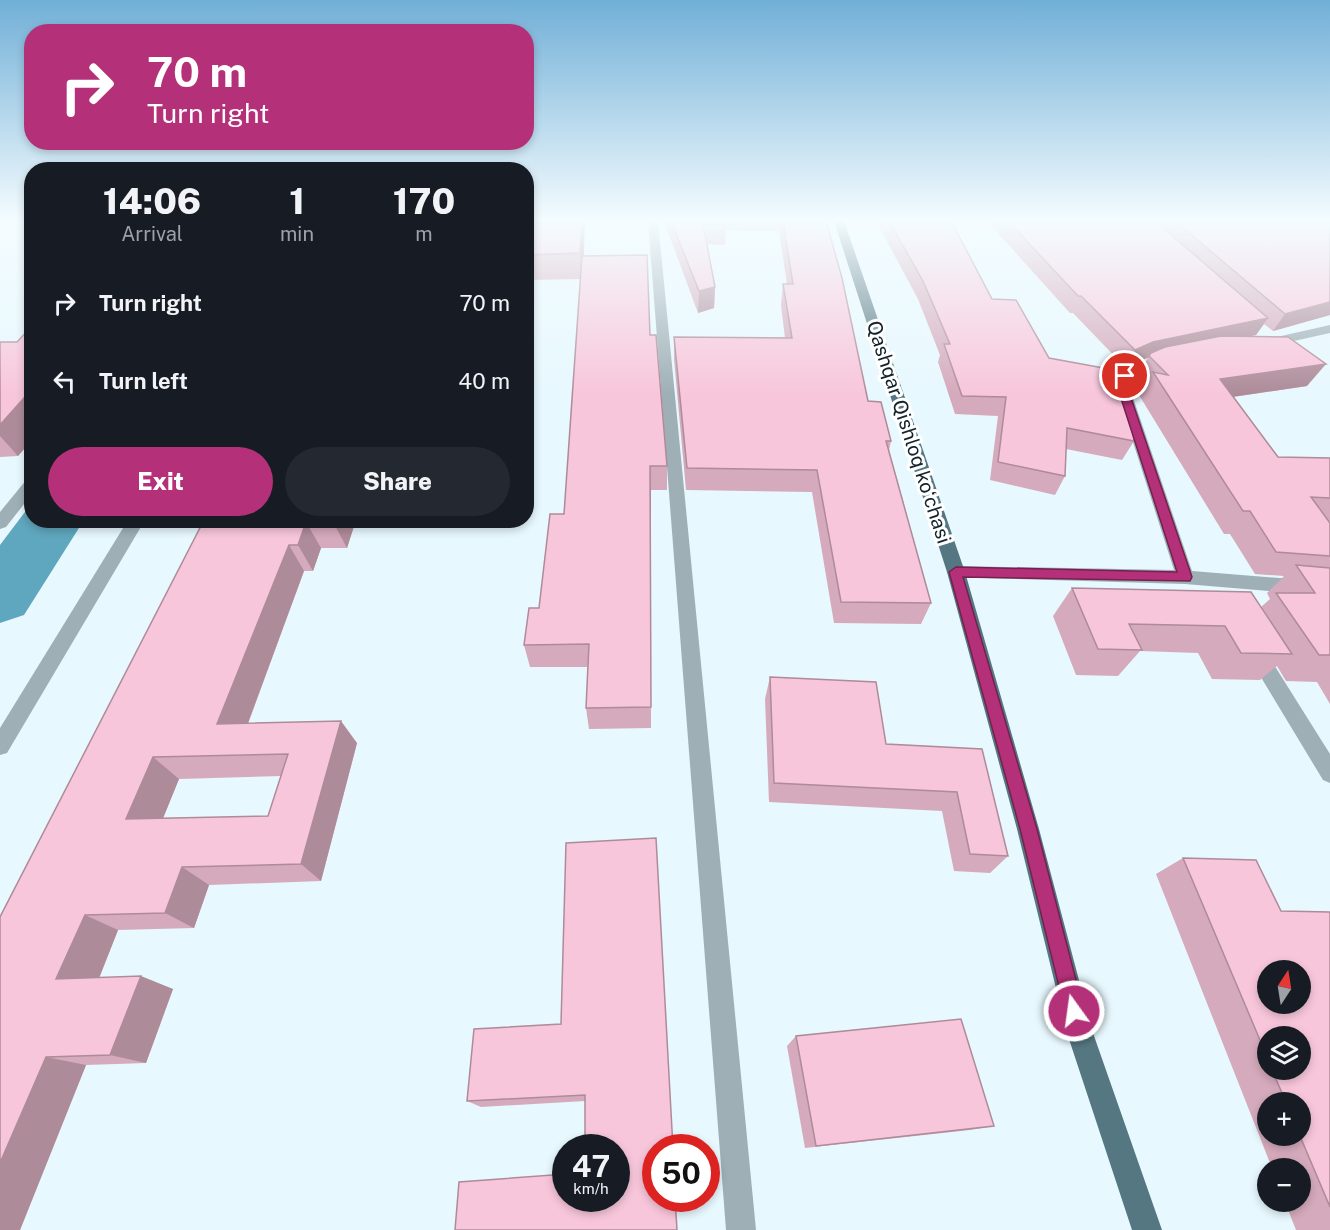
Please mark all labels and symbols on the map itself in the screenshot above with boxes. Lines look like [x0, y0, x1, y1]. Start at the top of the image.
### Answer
street label: Qashqar Qishloq koʻchasi [862, 318, 956, 546]
pin [1099, 350, 1150, 401]
north arrow [1257, 960, 1311, 1014]
position arrow [1042, 979, 1106, 1043]
speed limit sign: 50 [642, 1134, 720, 1212]

